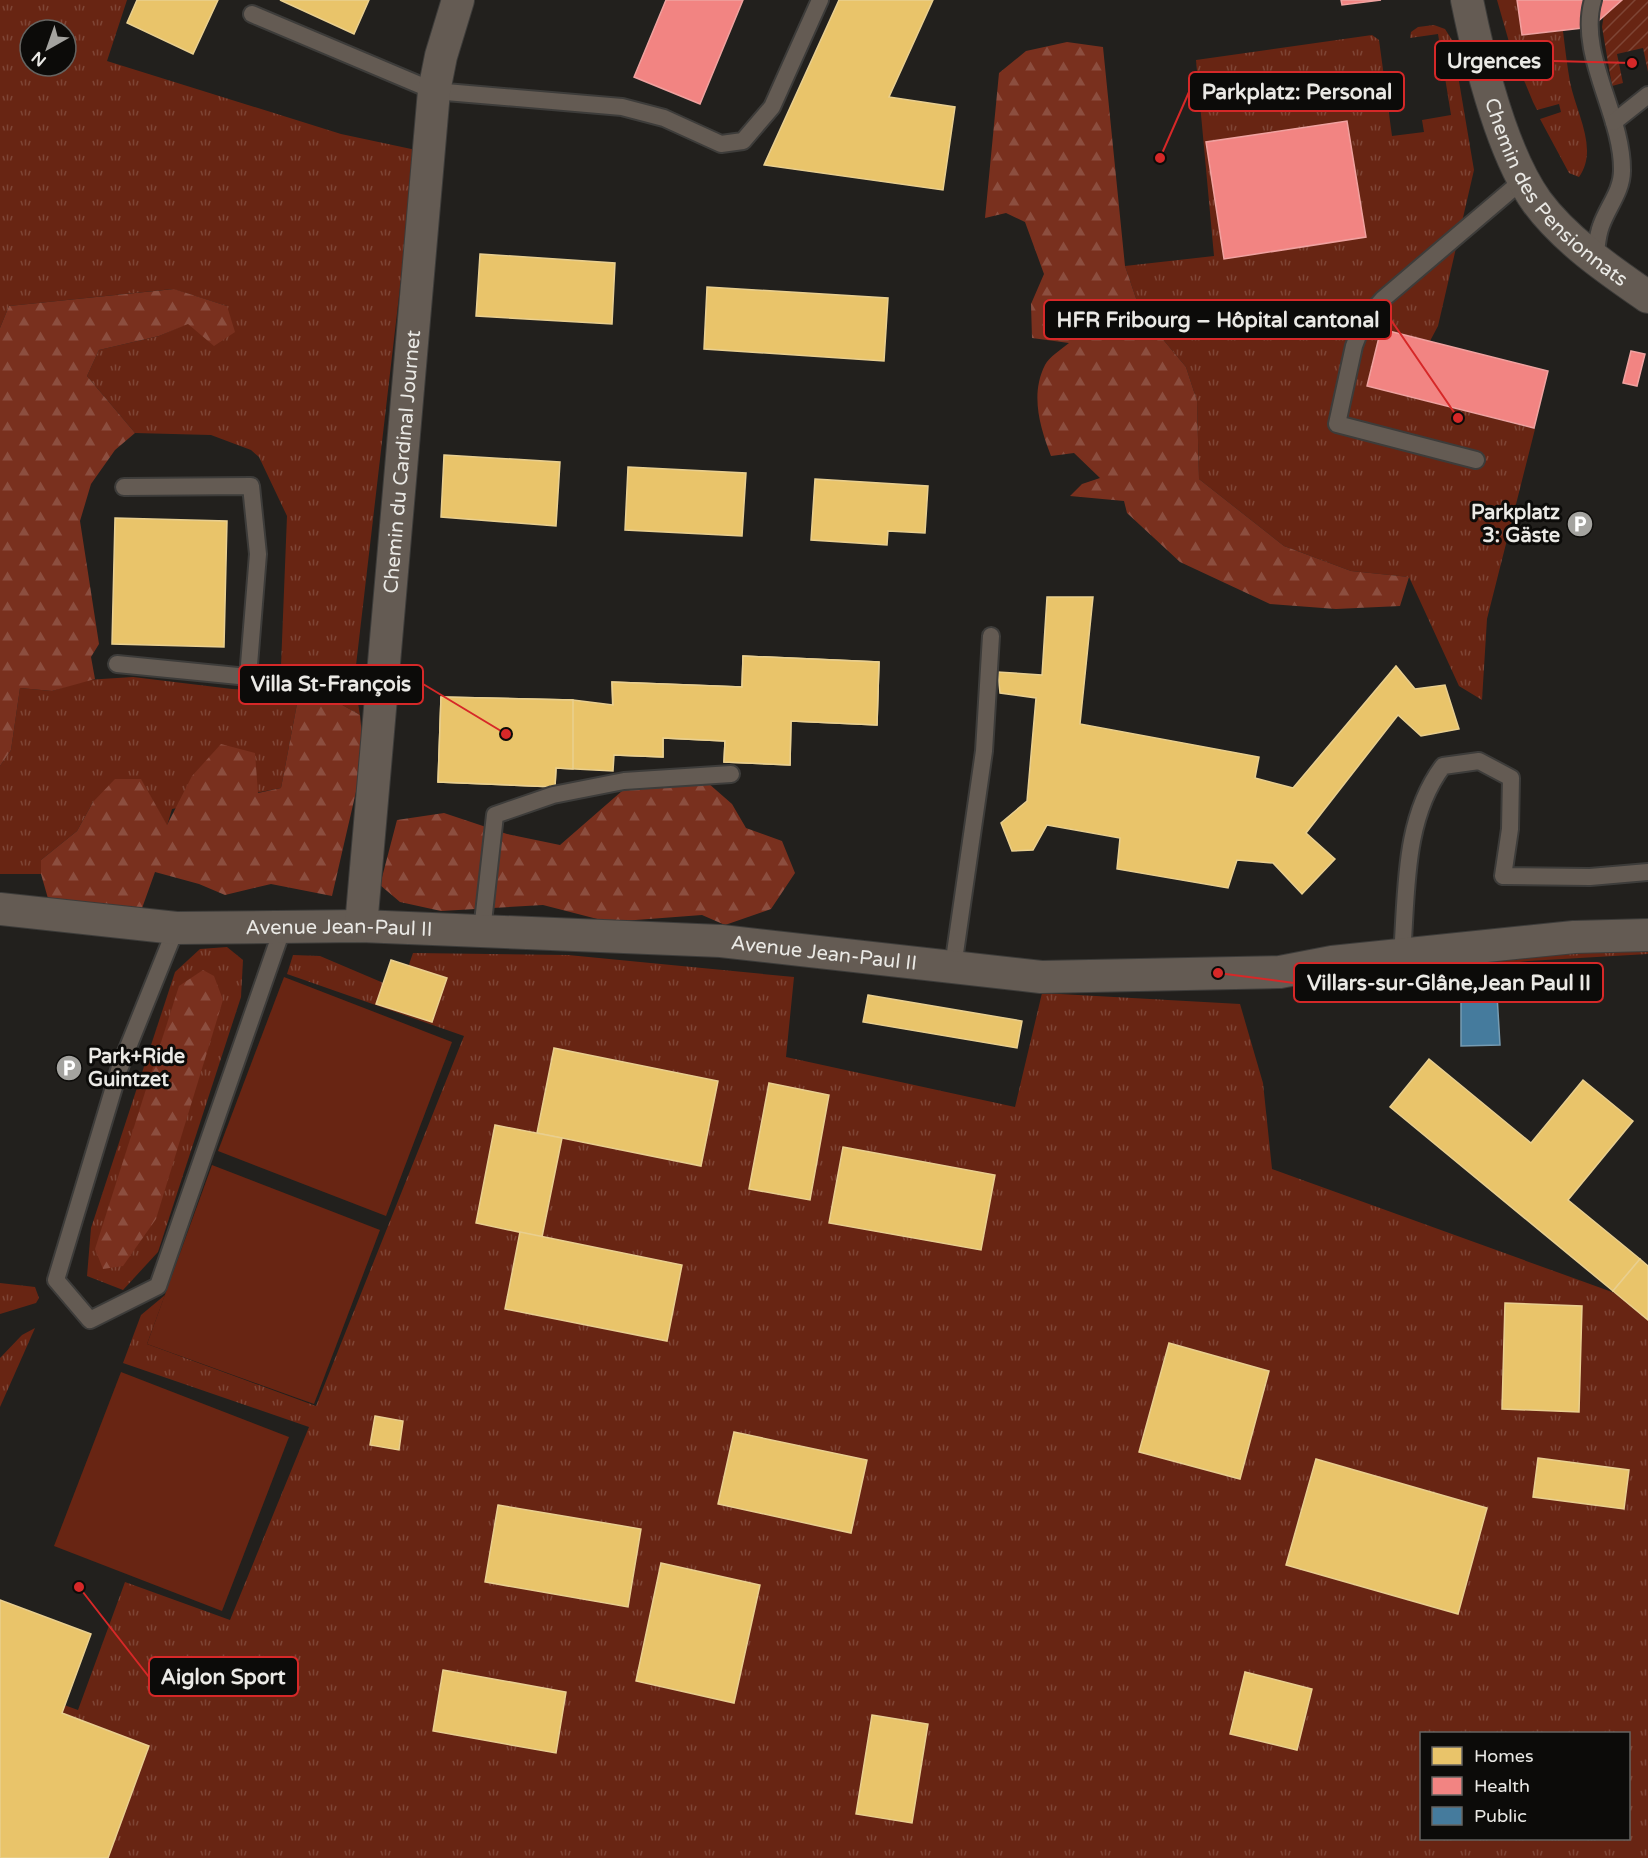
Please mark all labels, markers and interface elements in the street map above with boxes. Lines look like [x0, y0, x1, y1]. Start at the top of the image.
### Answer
north arrow [18, 18, 78, 78]
callout: Urgences [1435, 41, 1553, 80]
text: N [28, 47, 50, 71]
text: Urgences [1447, 49, 1541, 74]
callout: Parkplatz: Personal [1189, 72, 1404, 111]
text: Parkplatz: Personal [1202, 80, 1392, 105]
street label: Chemin des Pensionnats [1479, 95, 1632, 292]
callout: HFR Fribourg – Hôpital cantonal [1044, 300, 1391, 339]
text: HFR Fribourg – Hôpital cantonal [1057, 308, 1379, 333]
street label: Chemin du Cardinal Journet [379, 329, 426, 595]
place label: Parkplatz 3: Gäste [1471, 501, 1560, 548]
parking icon: Parkplatz 3: Gäste [1565, 509, 1595, 539]
callout: Villa St-François [239, 665, 423, 704]
text: Villa St-François [251, 672, 411, 697]
street label: Avenue Jean-Paul II [245, 915, 433, 942]
street label: Avenue Jean-Paul II [730, 931, 918, 976]
callout: Villars-sur-Glâne,Jean Paul II [1294, 963, 1603, 1002]
text: Villars-sur-Glâne,Jean Paul II [1307, 971, 1591, 996]
place label: Park+Ride Guintzet [88, 1045, 185, 1092]
parking icon: Park+Ride Guintzet [54, 1053, 84, 1083]
callout: Aiglon Sport [149, 1657, 298, 1696]
text: Aiglon Sport [160, 1665, 286, 1690]
legend [1420, 1732, 1630, 1840]
text: Homes [1474, 1745, 1534, 1767]
text: Health [1474, 1775, 1530, 1797]
text: Public [1474, 1805, 1527, 1827]

